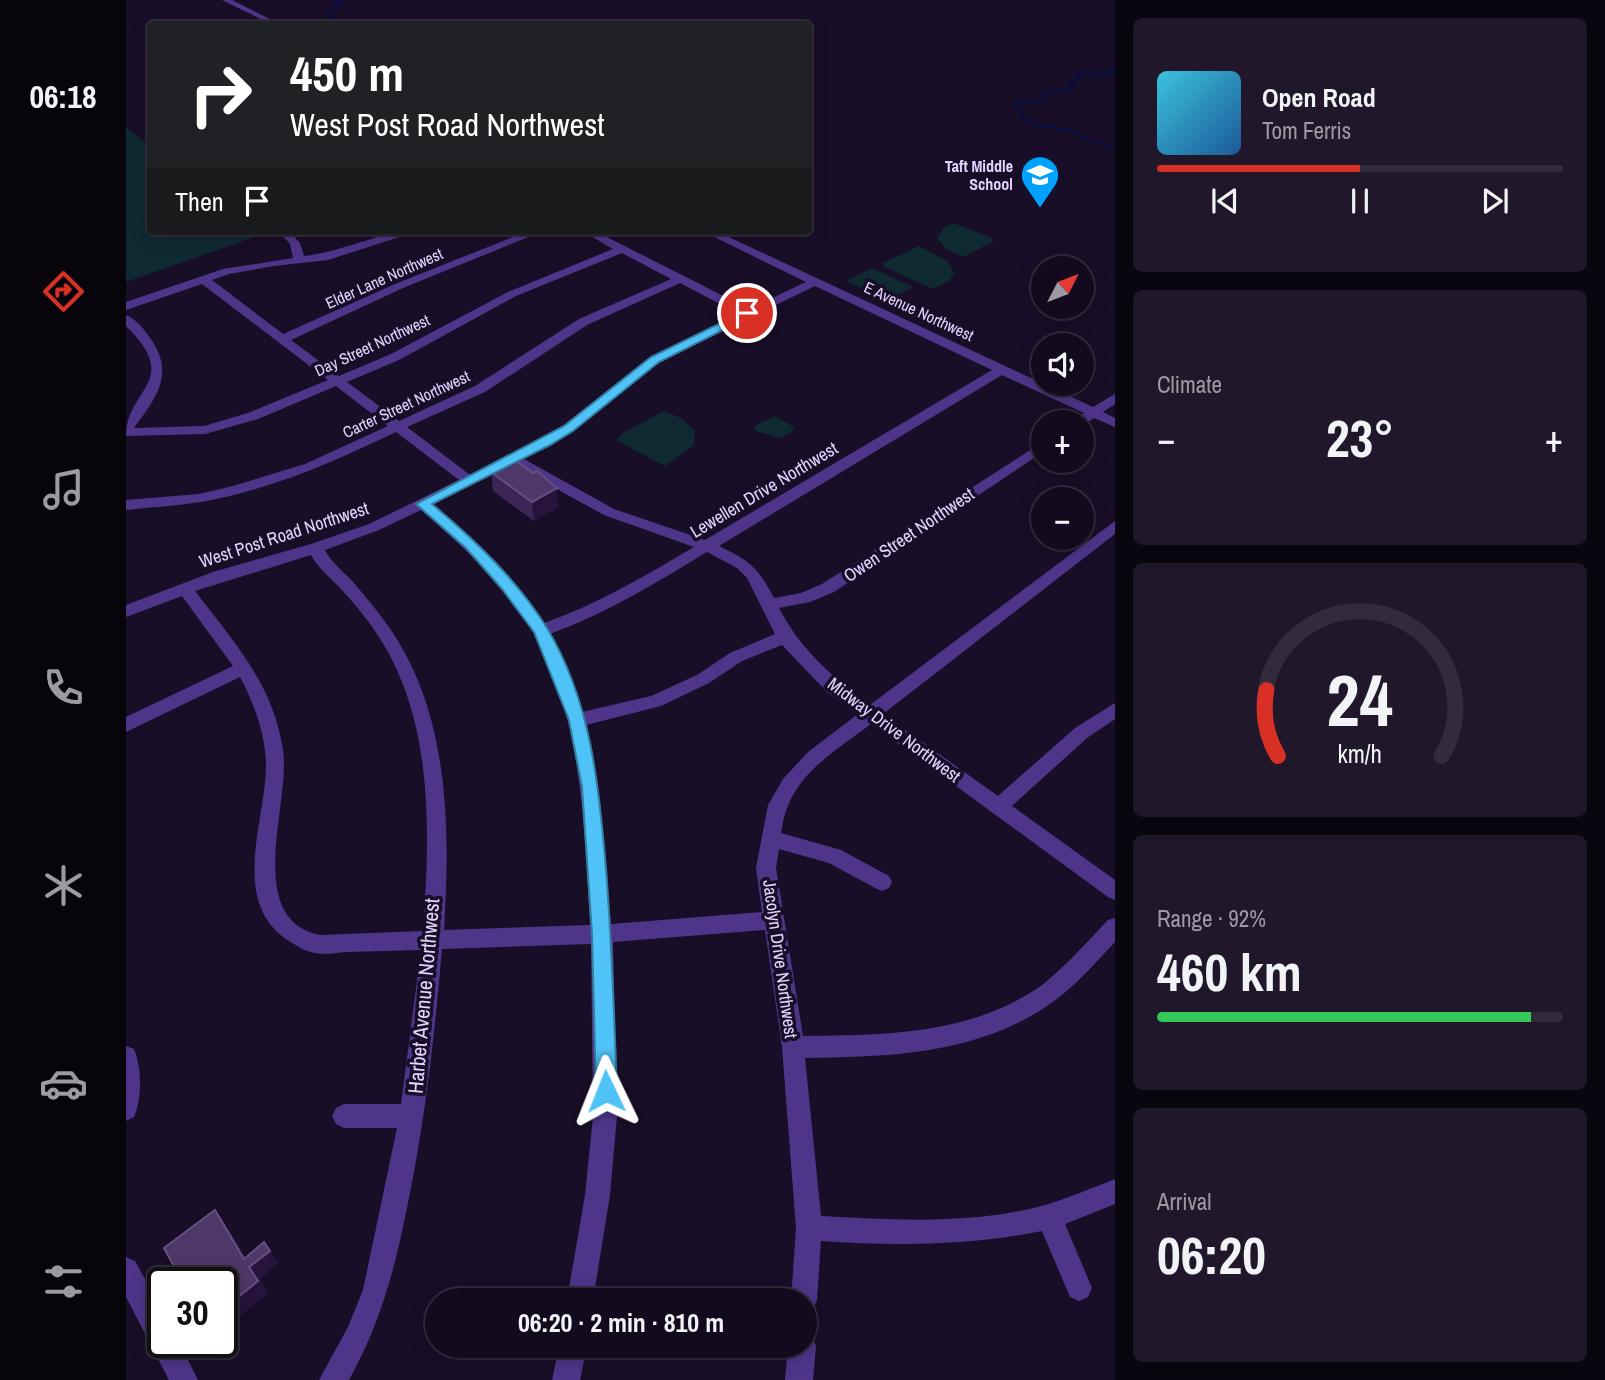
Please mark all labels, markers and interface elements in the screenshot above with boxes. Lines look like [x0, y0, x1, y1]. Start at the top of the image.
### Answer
text: 450 m [290, 40, 404, 106]
icon: right [175, 49, 266, 140]
text: 06:18 [29, 75, 97, 118]
text: Open Road [1262, 80, 1376, 115]
text: West Post Road Northwest [290, 103, 605, 146]
text: Tom Ferris [1262, 115, 1351, 146]
school or university icon: Taft Middle School [1019, 154, 1061, 209]
place label: Taft Middle School [945, 155, 1013, 195]
icon: arrive [238, 182, 276, 220]
icon: previous [1206, 182, 1244, 220]
icon: pause [1341, 182, 1379, 220]
icon: next [1476, 182, 1514, 220]
text: Then [175, 184, 224, 219]
street label: Elder Lane Northwest [322, 242, 446, 314]
north arrow [1031, 256, 1094, 318]
map controls [1031, 256, 1094, 550]
icon: directions [39, 267, 88, 316]
street label: E Avenue Northwest [861, 276, 978, 346]
pin [717, 283, 777, 343]
icon: arrive [728, 294, 766, 332]
street label: Day Street Northwest [311, 309, 433, 381]
button: sound [1031, 333, 1094, 396]
street label: Carter Street Northwest [339, 365, 473, 443]
text: Climate [1157, 369, 1222, 400]
text: 23° [1326, 403, 1394, 473]
button: + [1031, 410, 1094, 473]
text: − [1157, 413, 1175, 464]
text: + [1545, 413, 1563, 464]
street label: Lewellen Drive Northwest [685, 436, 842, 544]
icon: music [39, 465, 88, 514]
street label: Owen Street Northwest [838, 482, 979, 588]
button: − [1031, 487, 1094, 550]
street label: West Post Road Northwest [196, 495, 372, 574]
text: 24 [1327, 651, 1393, 749]
icon: phone [39, 663, 88, 712]
street label: Midway Drive Northwest [823, 671, 966, 788]
text: km/h [1338, 737, 1382, 771]
icon: climate [39, 861, 88, 910]
street label: Jacolyn Drive Northwest [757, 878, 804, 1040]
street label: Harbet Avenue Northwest [401, 897, 447, 1095]
text: Range · 92% [1157, 903, 1266, 934]
text: 460 km [1157, 937, 1302, 1007]
position arrow [569, 1054, 643, 1128]
icon: car [39, 1059, 88, 1108]
text: Arrival [1157, 1186, 1212, 1217]
text: 06:20 [1157, 1220, 1266, 1290]
icon: filters [39, 1257, 88, 1306]
speed limit sign: 30 [147, 1267, 238, 1358]
text: 06:20 · 2 min · 810 m [518, 1305, 724, 1340]

